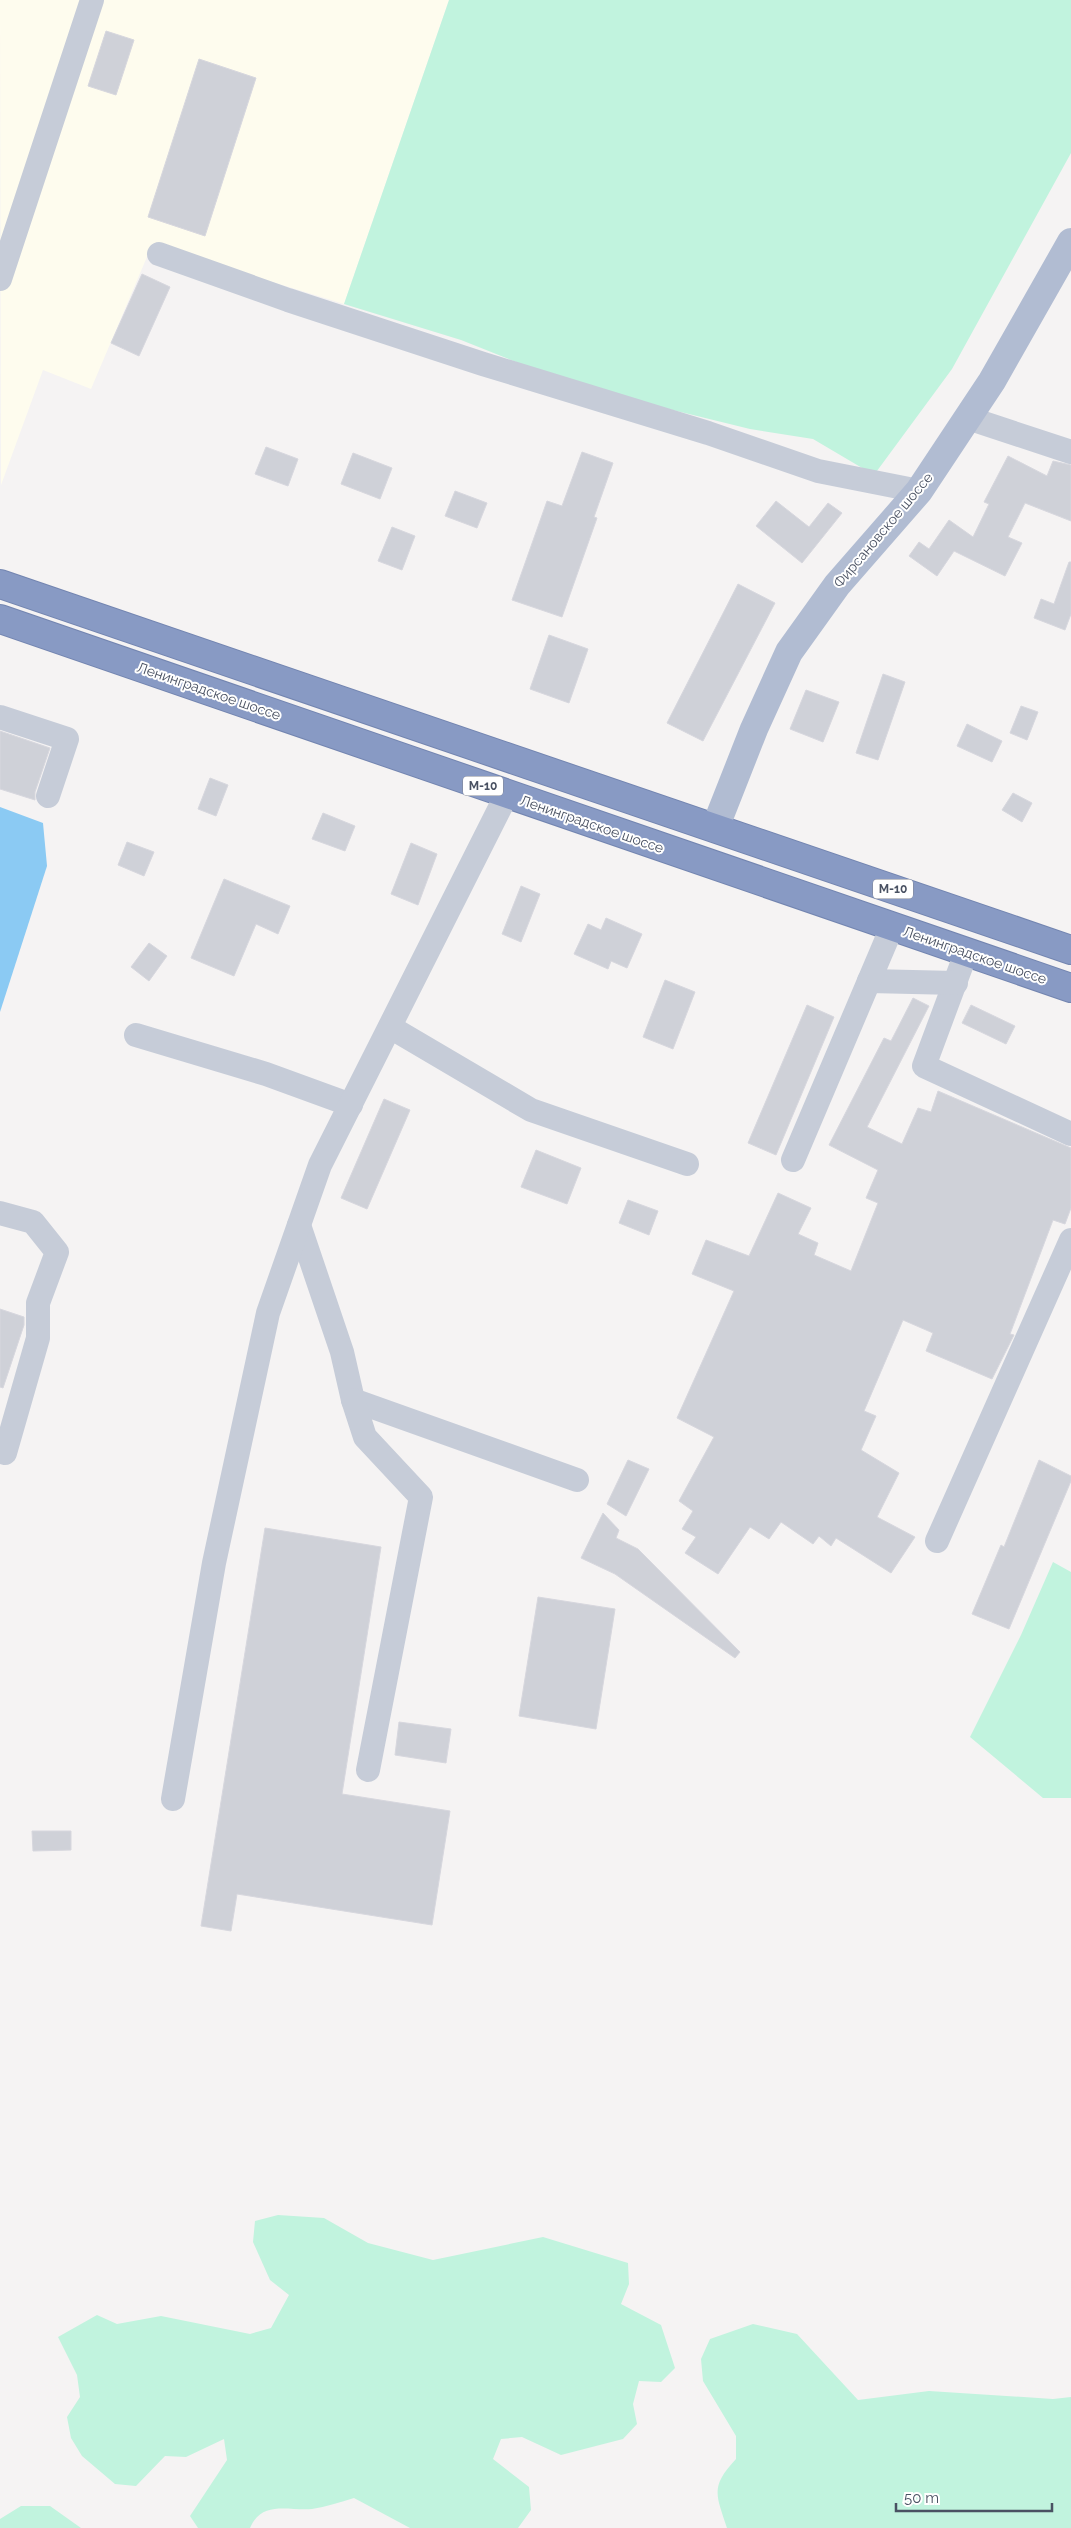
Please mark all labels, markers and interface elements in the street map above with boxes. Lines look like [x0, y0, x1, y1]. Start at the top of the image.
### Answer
street label: Фирсановское шоссе [830, 469, 936, 591]
street label: Ленинградское шоссе [135, 659, 283, 723]
road number: М-10 [463, 776, 503, 796]
street label: Ленинградское шоссе [518, 792, 666, 856]
road number: М-10 [873, 880, 913, 899]
street label: Ленинградское шоссе [901, 923, 1049, 987]
scale bar [896, 2480, 1052, 2512]
text: 50 m [904, 2489, 939, 2507]

